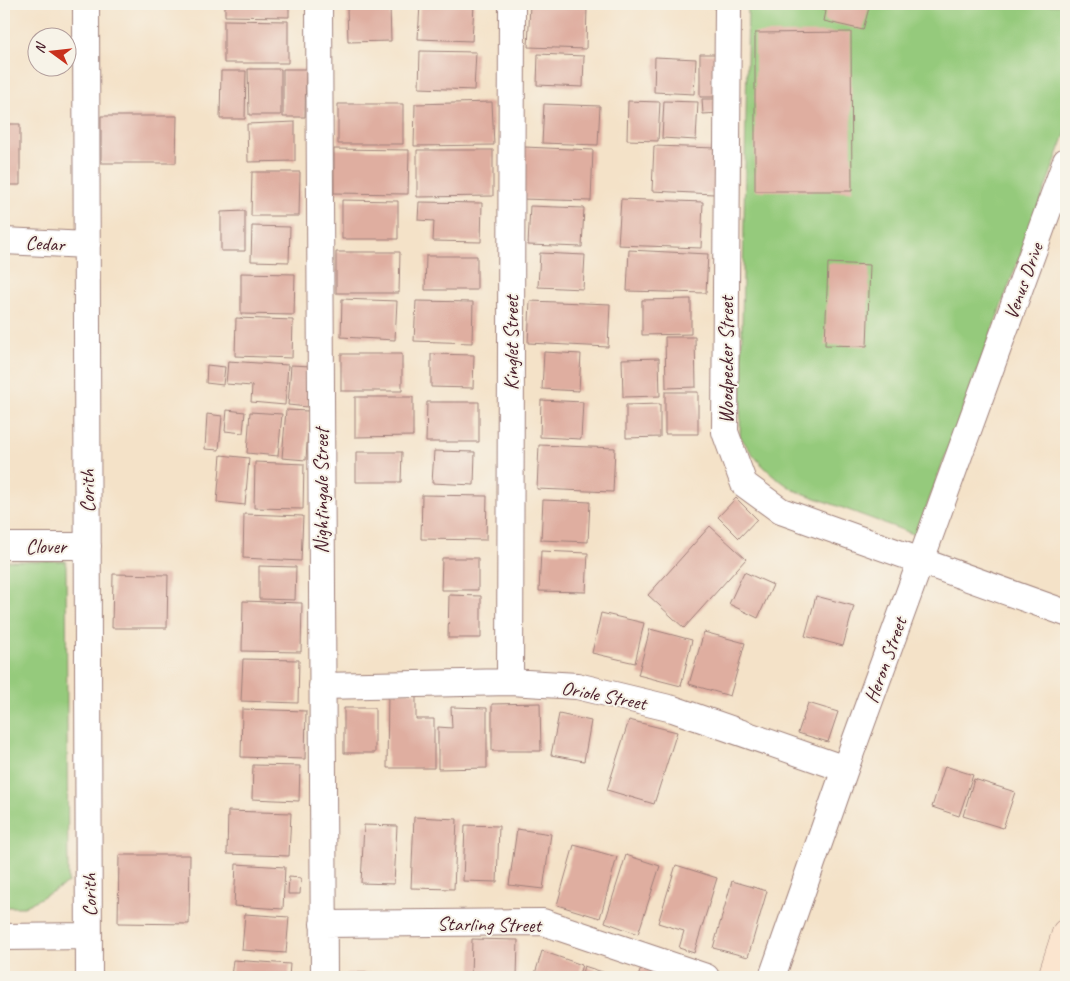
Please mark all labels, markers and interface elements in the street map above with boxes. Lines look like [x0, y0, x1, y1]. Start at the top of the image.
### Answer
north arrow [28, 28, 78, 78]
text: N [31, 40, 50, 55]
street label: Cedar [25, 230, 67, 257]
street label: Venus Drive [998, 238, 1049, 323]
street label: Kinglet Street [499, 293, 524, 390]
street label: Woodpecker Street [714, 294, 739, 424]
street label: Nightingale Street [309, 425, 334, 554]
street label: Corith [75, 469, 100, 513]
street label: Clover [26, 534, 68, 559]
street label: Heron Street [858, 612, 913, 706]
street label: Oriole Street [559, 675, 651, 716]
street label: Corith [77, 872, 102, 917]
street label: Starling Street [437, 911, 544, 938]

